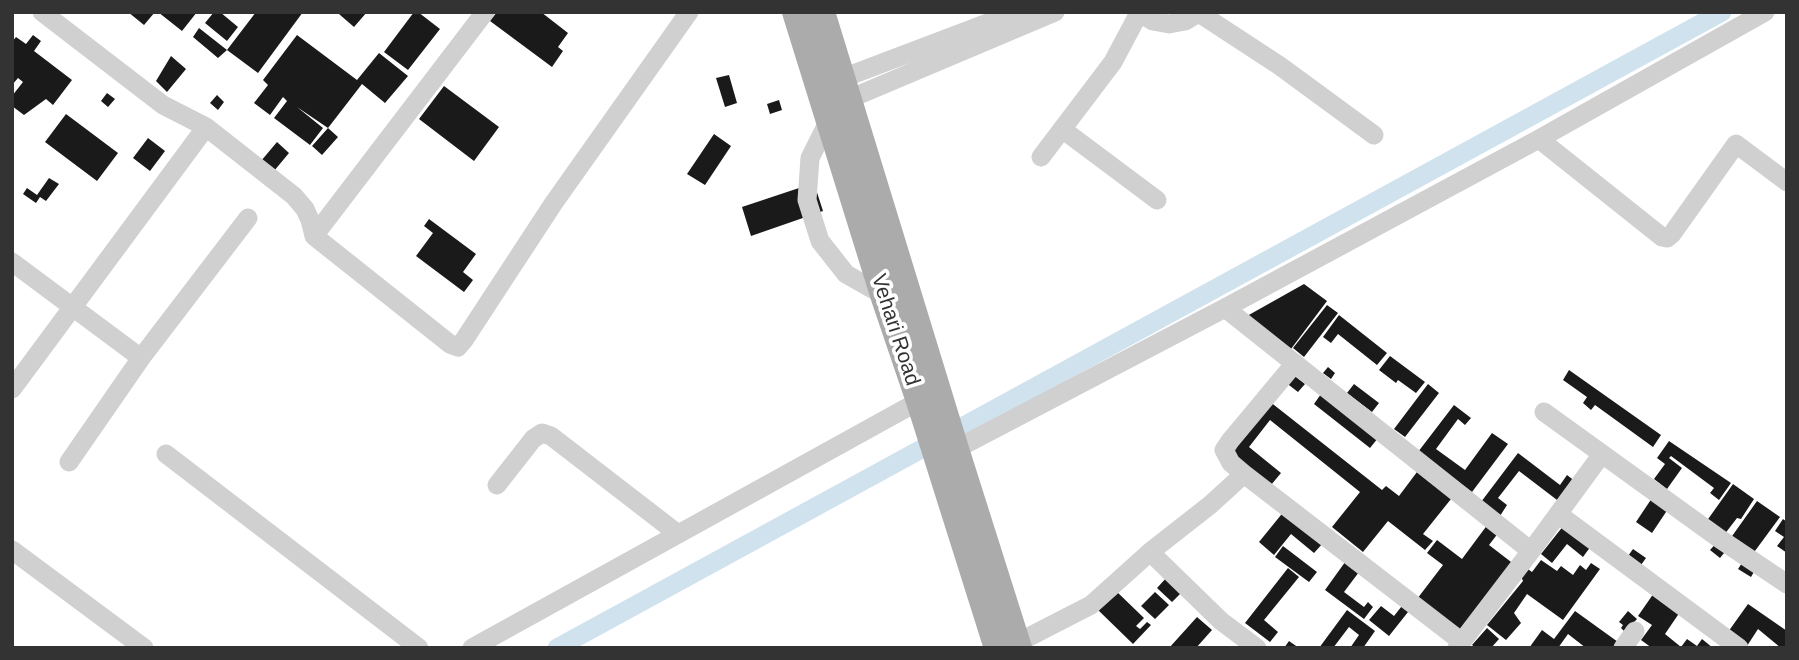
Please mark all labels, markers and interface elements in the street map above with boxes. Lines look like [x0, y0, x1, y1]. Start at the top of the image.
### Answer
street label: Vehari Road [865, 271, 925, 389]

